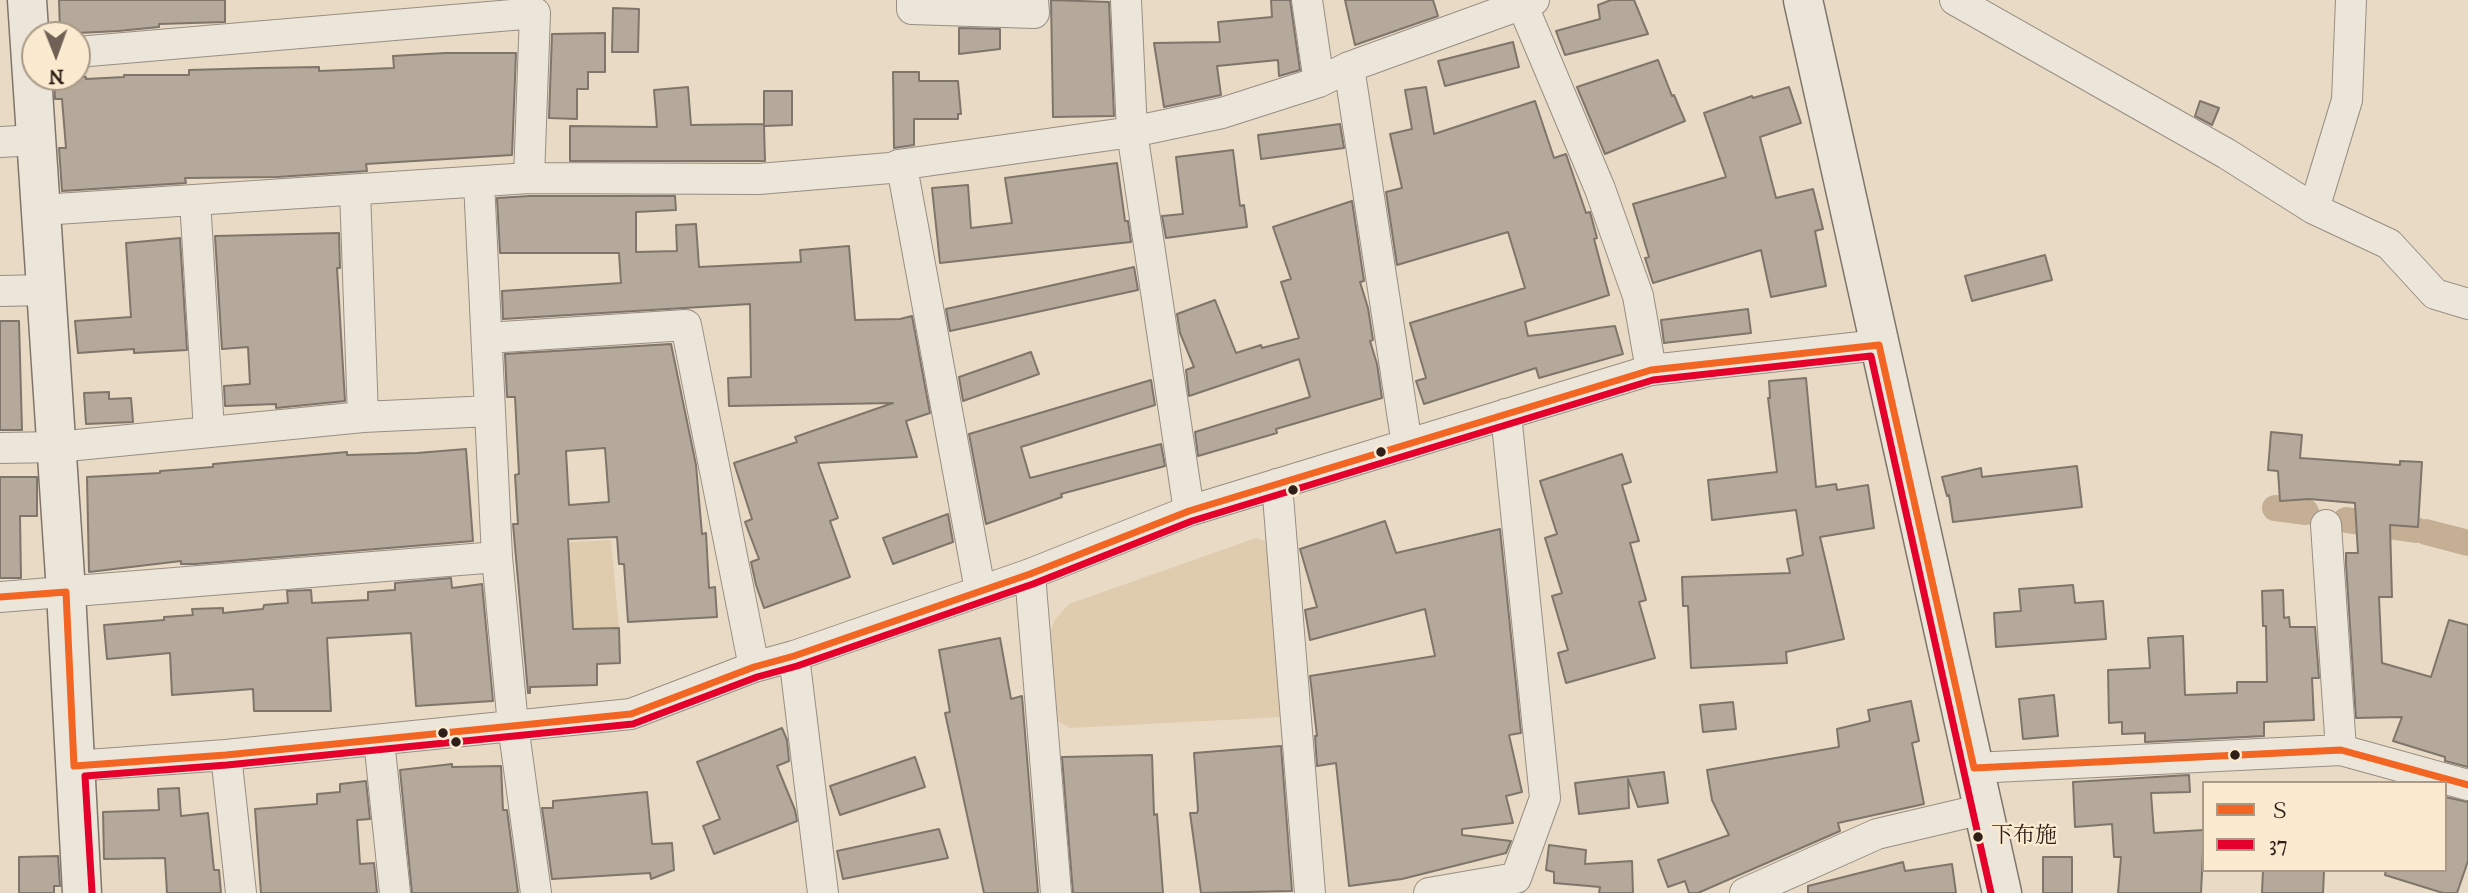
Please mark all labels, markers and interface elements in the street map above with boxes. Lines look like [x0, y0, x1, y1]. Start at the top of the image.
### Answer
north arrow [21, 21, 91, 91]
text: N [48, 64, 64, 87]
unlabelled marker [1374, 445, 1388, 459]
unlabelled marker [1286, 483, 1300, 497]
unlabelled marker [436, 726, 450, 740]
unlabelled marker [449, 735, 463, 749]
unlabelled marker [2228, 748, 2242, 762]
legend [2202, 781, 2447, 872]
text: Ｓ [2269, 799, 2290, 825]
place label: 下布施 [1991, 824, 2057, 850]
marker: 下布施 [1971, 830, 1985, 844]
text: 37 [2269, 832, 2288, 858]

